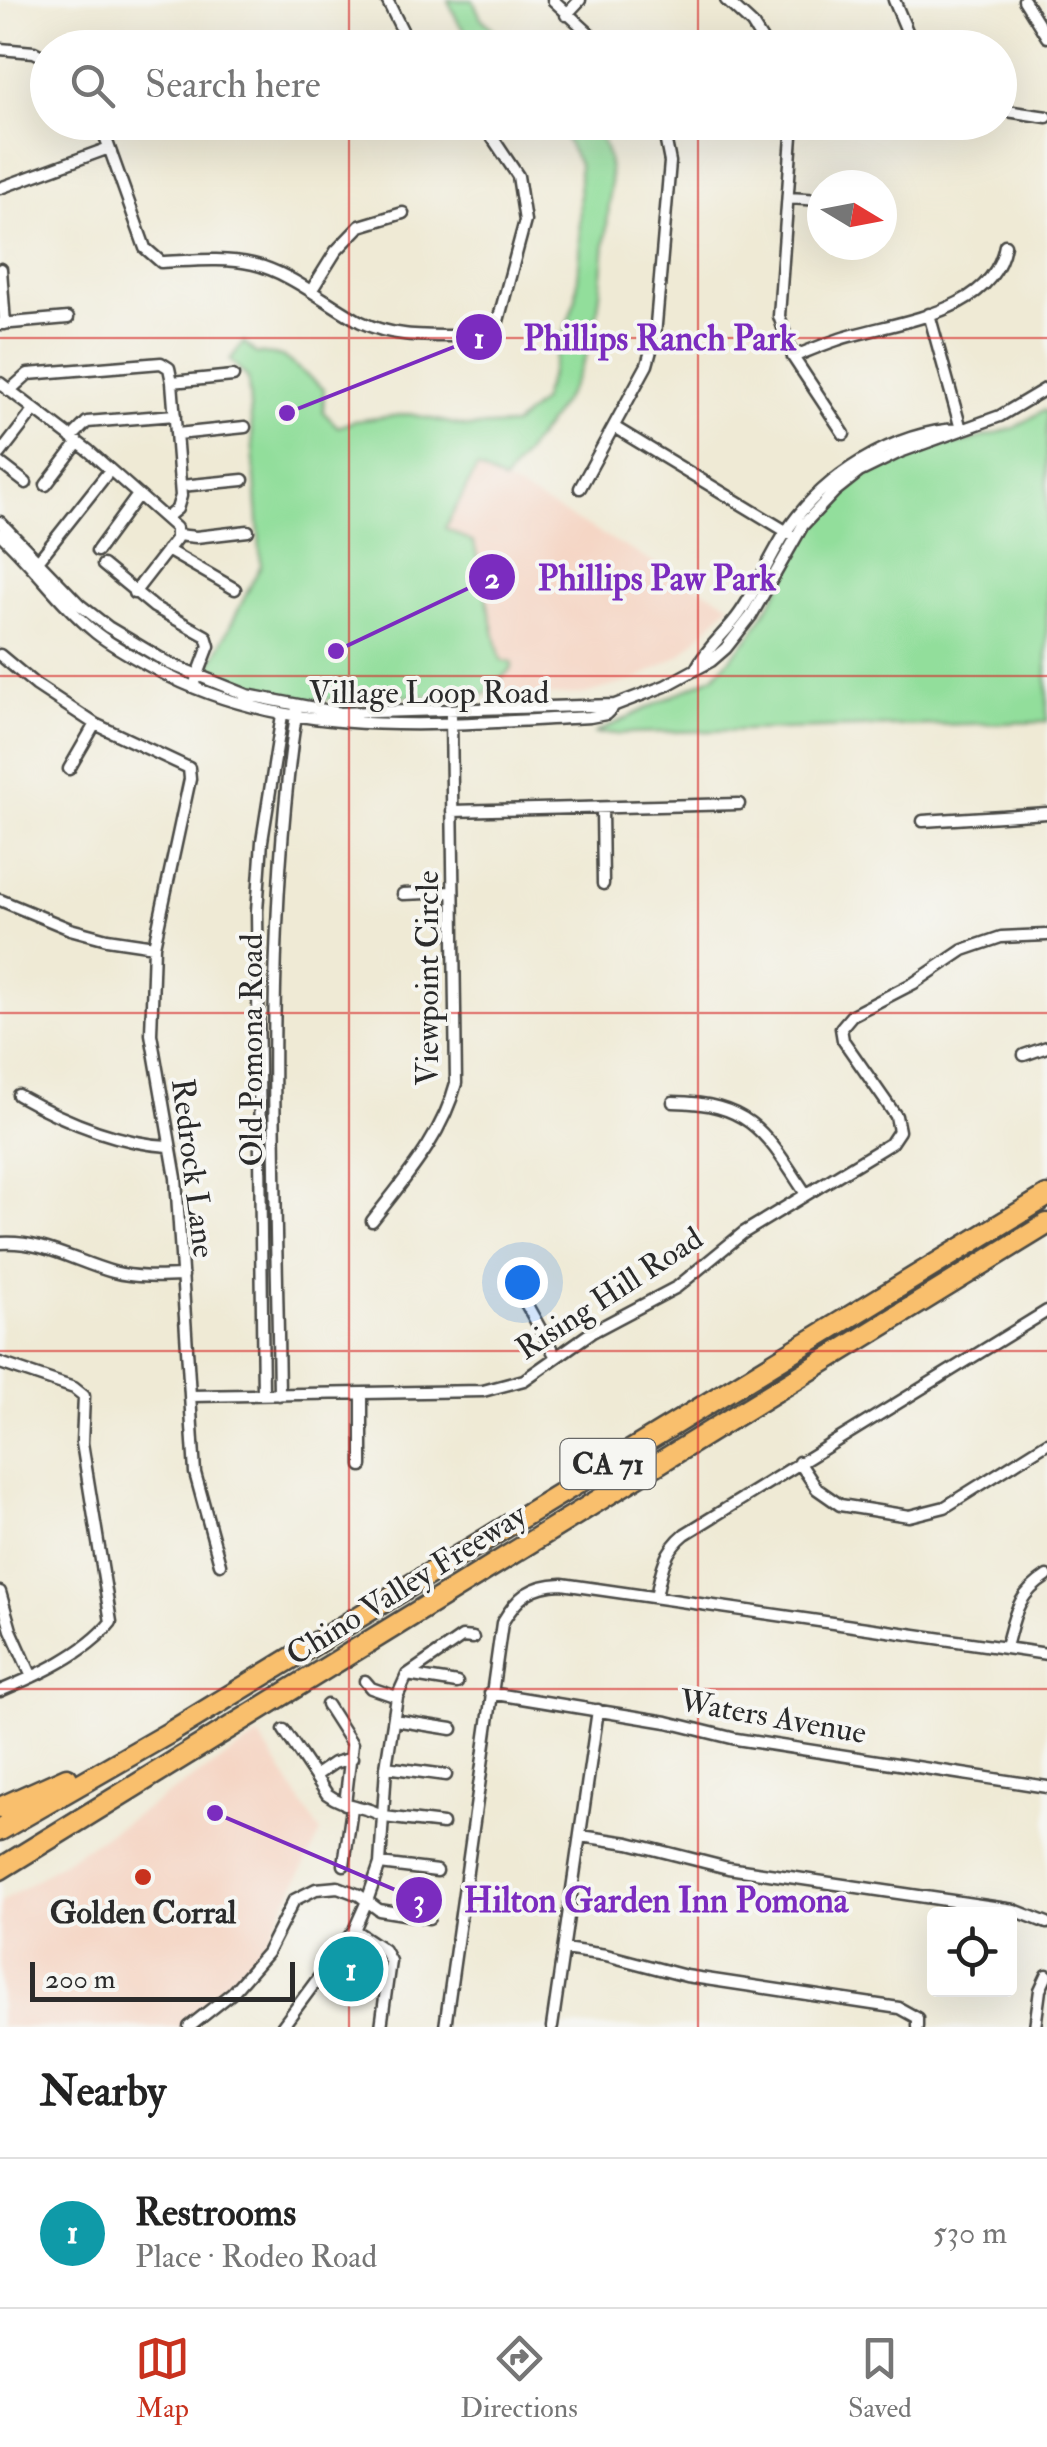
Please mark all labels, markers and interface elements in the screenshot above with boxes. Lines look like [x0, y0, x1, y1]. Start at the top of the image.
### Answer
search box [30, 30, 1017, 140]
icon: search [65, 58, 120, 113]
text: Search here [145, 61, 321, 109]
north arrow [807, 170, 897, 260]
callout: Phillips Ranch Park [454, 305, 817, 370]
text: Phillips Ranch Park [523, 317, 797, 361]
text: 1 [474, 320, 484, 357]
callout: Phillips Paw Park [467, 545, 796, 610]
text: Phillips Paw Park [538, 557, 777, 601]
text: 2 [484, 560, 500, 597]
street label: Village Loop Road [309, 673, 549, 713]
street label: Viewpoint Circle [408, 870, 448, 1086]
street label: Old Pomona Road [232, 933, 272, 1167]
street label: Redrock Lane [162, 1076, 224, 1260]
street label: Rising Hill Road [509, 1218, 711, 1369]
your location [497, 1257, 548, 1308]
road number: CA 71 [560, 1439, 656, 1489]
street label: Chino Valley Freeway [279, 1494, 535, 1675]
street label: Waters Avenue [675, 1681, 869, 1753]
marker: Golden Corral [132, 1866, 154, 1888]
callout: Hilton Garden Inn Pomona [394, 1867, 869, 1932]
text: Hilton Garden Inn Pomona [464, 1879, 850, 1923]
text: 3 [413, 1882, 425, 1919]
place label: Golden Corral [50, 1893, 237, 1933]
map controls [927, 1907, 1017, 1997]
button: locate [927, 1907, 1017, 1997]
pin: 1 [318, 1932, 384, 2006]
scale bar [30, 1957, 295, 2002]
text: 200 m [45, 1962, 116, 1997]
text: Nearby [40, 2066, 166, 2118]
text: Restrooms [135, 2189, 296, 2237]
text: 1 [67, 2213, 78, 2253]
text: 530 m [933, 2213, 1007, 2253]
text: Place · Rodeo Road [135, 2237, 377, 2277]
tab: Map [135, 2331, 190, 2426]
tab: Directions [460, 2331, 578, 2426]
tab: Saved [848, 2331, 912, 2426]

